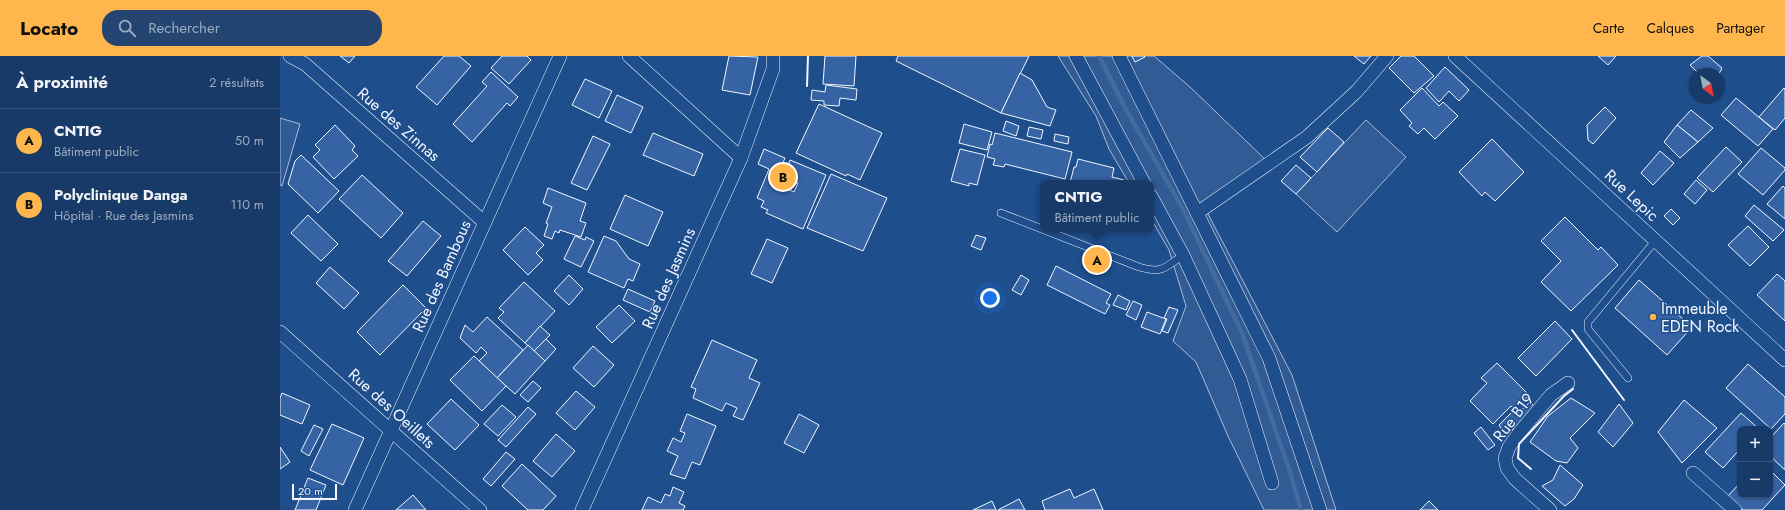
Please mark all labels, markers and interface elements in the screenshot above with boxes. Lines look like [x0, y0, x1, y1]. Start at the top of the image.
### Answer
search box [102, 10, 382, 46]
text: Locato [20, 15, 78, 42]
icon: search [116, 17, 138, 39]
text: Rechercher [148, 17, 220, 39]
text: Carte [1593, 18, 1624, 38]
text: Calques [1646, 18, 1694, 38]
text: Partager [1716, 18, 1765, 38]
north arrow [1689, 68, 1725, 104]
text: À proximité [16, 70, 108, 94]
text: 2 résultats [209, 73, 264, 92]
street label: Rue des Zinnas [352, 82, 445, 167]
text: CNTIG [54, 120, 102, 142]
text: A [24, 131, 34, 150]
text: 50 m [235, 131, 264, 150]
text: Bâtiment public [54, 142, 139, 161]
pin: B [770, 162, 796, 192]
street label: Rue Lepic [1599, 164, 1664, 227]
popup [1040, 180, 1154, 232]
text: Polyclinique Danga [54, 184, 188, 206]
text: CNTIG [1055, 186, 1102, 208]
text: B [25, 195, 33, 214]
text: 110 m [230, 195, 264, 214]
text: Hôpital · Rue des Jasmins [54, 206, 193, 225]
text: Bâtiment public [1055, 208, 1139, 227]
street label: Rue des Bambous [406, 216, 477, 336]
street label: Rue des Jasmins [636, 224, 701, 332]
pin: A [1084, 245, 1110, 275]
your location [980, 288, 1000, 308]
place label: Immeuble EDEN Rock [1661, 297, 1740, 338]
marker: Immeuble EDEN Rock [1648, 312, 1658, 322]
street label: Rue des Oeillets [343, 363, 440, 454]
street label: Rue B19 [1487, 388, 1539, 446]
map controls [1737, 426, 1773, 498]
button: + [1737, 426, 1773, 462]
button: − [1737, 462, 1773, 498]
scale bar [292, 482, 337, 501]
text: 20 m [298, 483, 323, 499]

